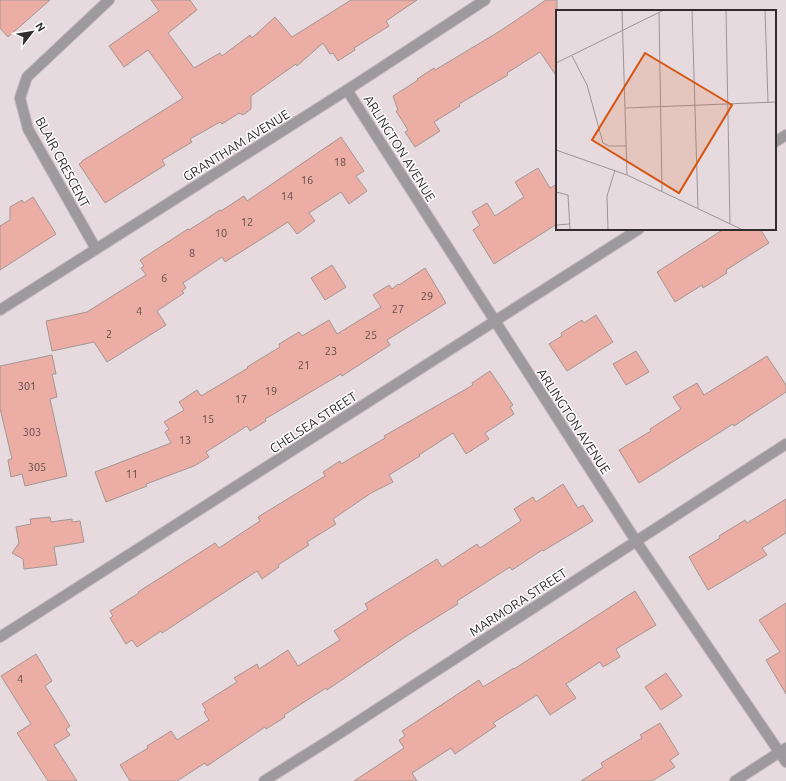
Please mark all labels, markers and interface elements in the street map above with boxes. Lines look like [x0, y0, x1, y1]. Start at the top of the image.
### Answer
inset map [556, 10, 776, 230]
north arrow [12, 12, 52, 52]
text: N [33, 20, 48, 33]
street label: ARLINGTON AVENUE [362, 92, 438, 204]
street label: GRANTHAM AVENUE [180, 107, 292, 183]
street label: BLAIR CRESCENT [33, 115, 93, 209]
house number: 18 [334, 156, 346, 168]
house number: 16 [301, 174, 313, 186]
house number: 14 [281, 190, 293, 202]
house number: 12 [241, 216, 253, 228]
house number: 10 [215, 227, 227, 239]
house number: 8 [189, 247, 195, 259]
house number: 6 [161, 272, 167, 284]
house number: 29 [421, 290, 433, 302]
house number: 27 [392, 303, 404, 315]
house number: 4 [136, 305, 142, 317]
house number: 2 [106, 328, 112, 340]
house number: 25 [365, 329, 377, 341]
house number: 23 [325, 345, 337, 357]
house number: 21 [298, 359, 310, 371]
street label: ARLINGTON AVENUE [535, 366, 613, 476]
house number: 301 [18, 380, 36, 392]
house number: 19 [265, 385, 277, 397]
street label: CHELSEA STREET [267, 389, 359, 455]
house number: 17 [235, 393, 247, 405]
house number: 15 [202, 413, 214, 425]
house number: 303 [23, 426, 41, 438]
house number: 13 [179, 434, 191, 446]
house number: 305 [28, 461, 46, 473]
house number: 11 [126, 468, 138, 480]
street label: MARMORA STREET [467, 565, 569, 639]
house number: 4 [17, 673, 23, 685]

